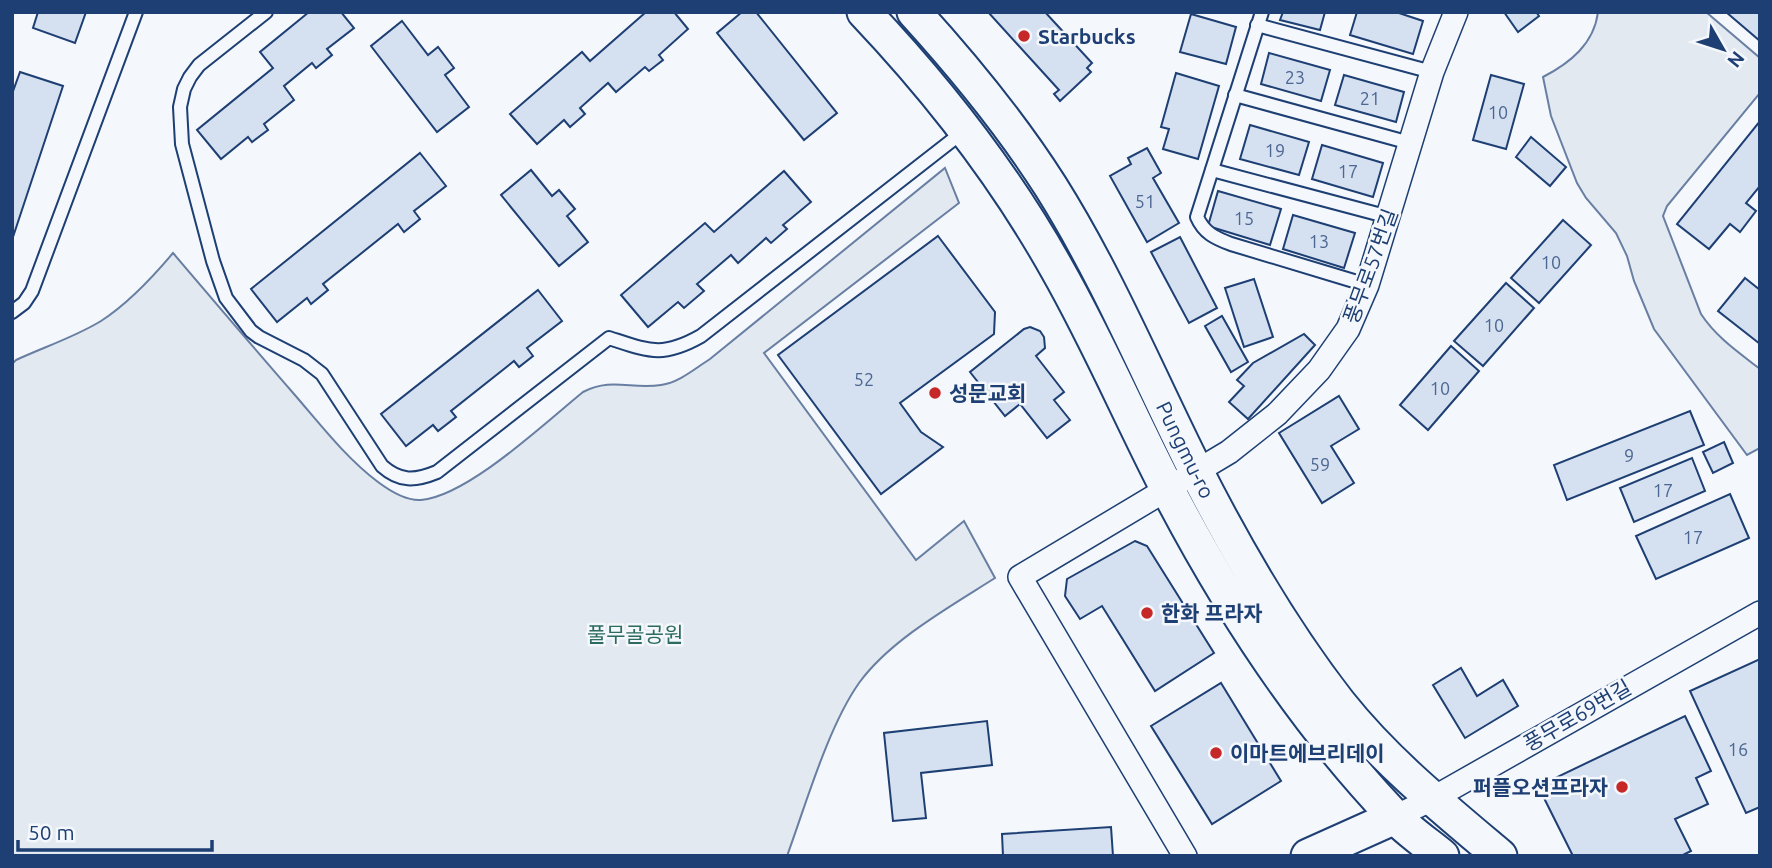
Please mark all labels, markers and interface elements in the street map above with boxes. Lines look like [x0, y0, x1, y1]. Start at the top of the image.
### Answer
north arrow [1688, 14, 1758, 84]
place label: Starbucks [1038, 24, 1136, 48]
marker: Starbucks [1016, 28, 1032, 44]
text: N [1723, 47, 1749, 72]
house number: 23 [1285, 67, 1305, 87]
house number: 21 [1360, 88, 1380, 108]
house number: 10 [1488, 102, 1508, 122]
house number: 19 [1265, 140, 1285, 160]
house number: 17 [1338, 161, 1358, 181]
house number: 51 [1135, 191, 1155, 211]
street label: 풍무로57번길 [1338, 205, 1402, 327]
house number: 15 [1234, 208, 1254, 228]
house number: 13 [1309, 231, 1329, 251]
house number: 10 [1541, 252, 1561, 272]
house number: 10 [1484, 315, 1504, 335]
house number: 52 [854, 369, 874, 389]
house number: 10 [1430, 378, 1450, 398]
place label: 성문교회 [949, 381, 1026, 405]
marker: 성문교회 [927, 385, 943, 401]
street label: Pungmu-ro [1152, 397, 1220, 502]
house number: 9 [1624, 445, 1634, 465]
house number: 59 [1310, 454, 1330, 474]
house number: 17 [1653, 480, 1673, 500]
house number: 17 [1683, 527, 1703, 547]
place label: 한화 프라자 [1161, 601, 1263, 625]
marker: 한화 프라자 [1139, 605, 1155, 621]
park label: 풀무골공원 [587, 622, 683, 646]
street label: 풍무로69번길 [1519, 675, 1635, 755]
house number: 16 [1728, 739, 1748, 759]
place label: 이마트에브리데이 [1230, 741, 1385, 765]
marker: 이마트에브리데이 [1208, 745, 1224, 761]
place label: 퍼플오션프라자 [1473, 775, 1608, 799]
marker: 퍼플오션프라자 [1614, 779, 1630, 795]
scale bar [18, 808, 212, 852]
text: 50 m [28, 820, 75, 844]

